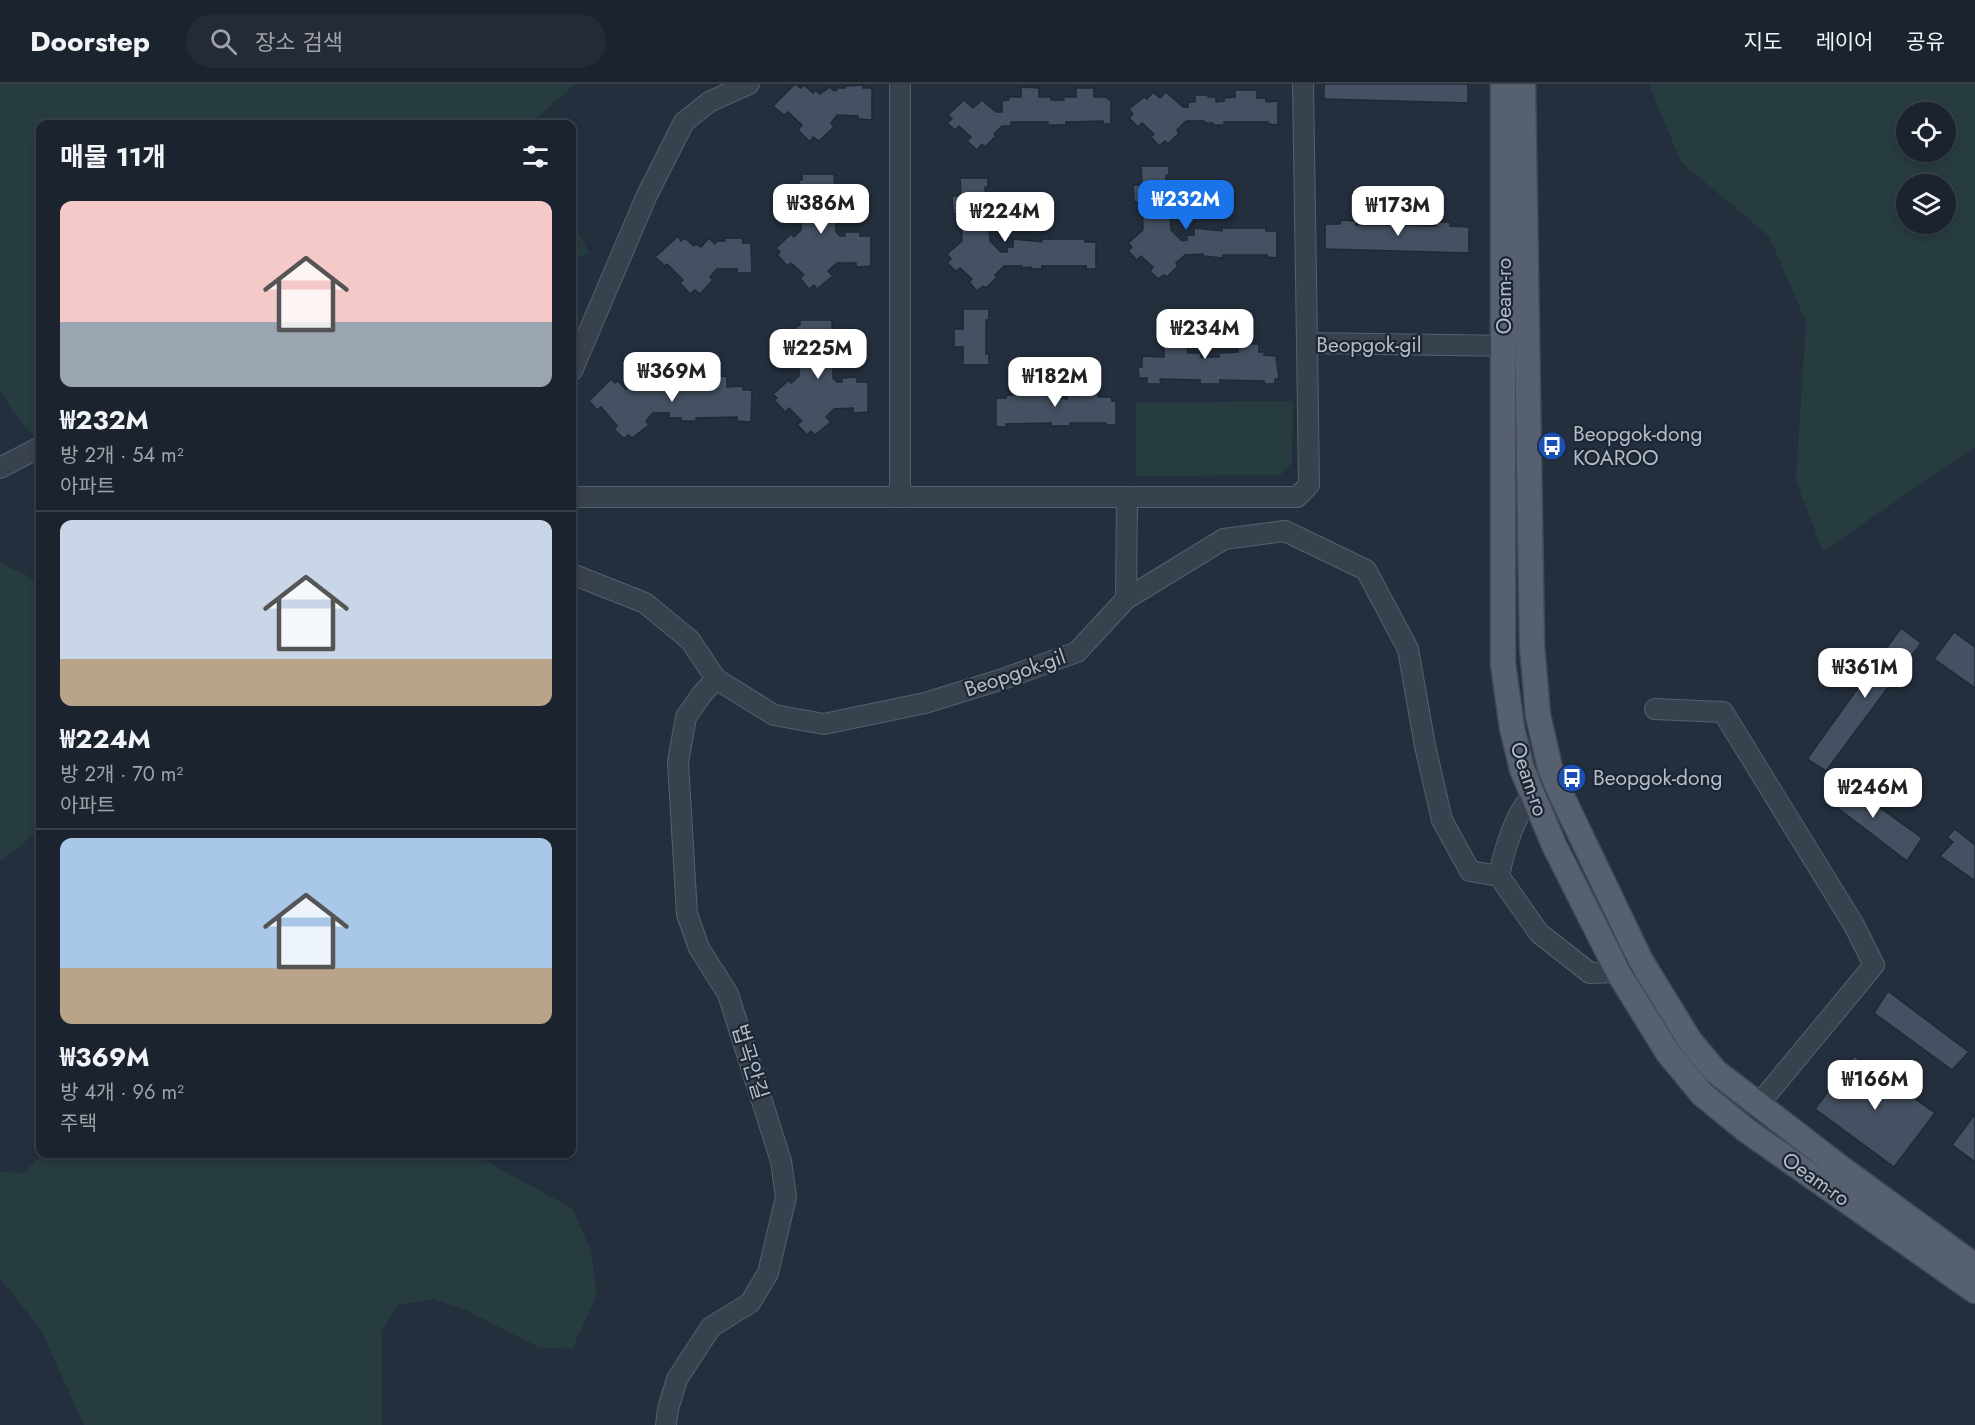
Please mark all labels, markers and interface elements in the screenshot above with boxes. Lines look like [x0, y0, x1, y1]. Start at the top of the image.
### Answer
search box [186, 14, 606, 68]
text: Doorstep [30, 21, 150, 62]
icon: search [207, 25, 240, 58]
text: 장소 검색 [255, 26, 343, 58]
text: 지도 [1744, 27, 1782, 57]
text: 레이어 [1815, 27, 1873, 57]
text: 공유 [1906, 27, 1945, 57]
map controls [1896, 102, 1956, 234]
button: locate [1896, 102, 1956, 162]
text: 매물 11개 [60, 138, 166, 176]
icon: filters [519, 140, 552, 173]
button: layers [1896, 174, 1956, 234]
pin: ₩232M [1144, 180, 1228, 231]
pin: ₩386M [779, 184, 863, 235]
text: ₩232M [1152, 185, 1220, 214]
pin: ₩173M [1356, 186, 1440, 237]
text: ₩386M [787, 189, 855, 218]
text: ₩173M [1366, 191, 1430, 220]
pin: ₩224M [963, 192, 1047, 243]
text: ₩224M [970, 197, 1040, 226]
icon: home [252, 240, 360, 348]
street label: Oeam-ro [1489, 258, 1519, 334]
pin: ₩234M [1163, 309, 1247, 360]
text: ₩234M [1170, 314, 1240, 343]
pin: ₩225M [776, 329, 860, 380]
street label: Beopgok-gil [1316, 330, 1422, 360]
text: ₩225M [784, 334, 852, 363]
pin: ₩369M [630, 352, 714, 403]
text: ₩369M [638, 357, 706, 386]
pin: ₩182M [1013, 357, 1097, 408]
text: ₩182M [1022, 362, 1088, 391]
text: ₩232M [60, 401, 149, 439]
place label: Beopgok-dong KOAROO [1573, 419, 1703, 473]
bus stop icon: Beopgok-dong KOAROO [1536, 430, 1568, 462]
text: 방 2개 · 54 m² [60, 441, 184, 470]
text: 아파트 [60, 472, 115, 501]
icon: home [252, 559, 360, 667]
street label: Beopgok-gil [960, 642, 1070, 704]
pin: ₩361M [1823, 648, 1907, 699]
text: ₩361M [1832, 653, 1898, 682]
text: ₩224M [60, 720, 151, 758]
street label: Oeam-ro [1502, 738, 1556, 820]
text: 방 2개 · 70 m² [60, 760, 183, 789]
bus stop icon: Beopgok-dong [1556, 762, 1588, 794]
place label: Beopgok-dong [1593, 763, 1723, 793]
pin: ₩246M [1831, 768, 1915, 819]
text: ₩246M [1838, 773, 1908, 802]
text: 아파트 [60, 791, 115, 820]
icon: home [252, 877, 360, 985]
street label: 법곡안길 [724, 1021, 776, 1103]
text: ₩369M [60, 1038, 149, 1076]
pin: ₩166M [1833, 1060, 1917, 1111]
text: ₩166M [1842, 1065, 1908, 1094]
text: 방 4개 · 96 m² [60, 1078, 184, 1107]
text: 주택 [60, 1109, 97, 1138]
street label: Oeam-ro [1776, 1145, 1856, 1213]

